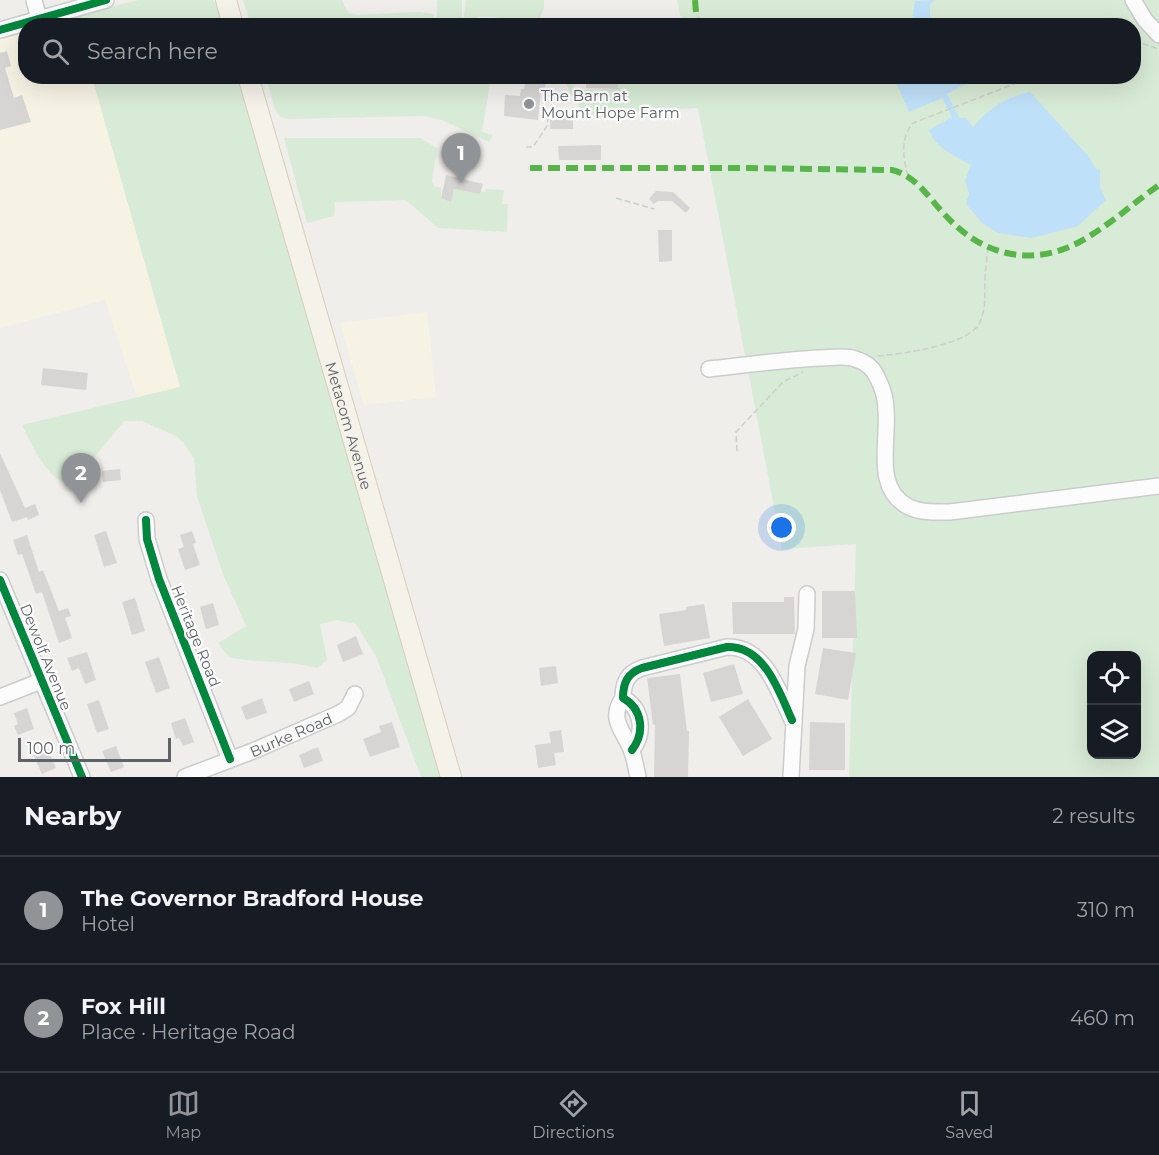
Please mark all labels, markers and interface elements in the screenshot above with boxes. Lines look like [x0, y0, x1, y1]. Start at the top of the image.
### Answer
search box [18, 18, 1141, 84]
icon: search [39, 35, 72, 68]
text: Search here [87, 38, 218, 65]
place label: The Barn at Mount Hope Farm [541, 86, 680, 122]
marker: The Barn at Mount Hope Farm [522, 97, 536, 111]
pin: 1 [442, 134, 480, 183]
street label: Metacom Avenue [322, 359, 377, 492]
pin: 2 [62, 454, 100, 503]
your location [767, 513, 796, 542]
street label: Heritage Road [167, 582, 225, 690]
street label: Dewolf Avenue [16, 601, 76, 713]
map controls [1087, 651, 1141, 759]
button: locate [1087, 651, 1141, 705]
button: layers [1087, 705, 1141, 759]
street label: Burke Road [247, 708, 335, 761]
scale bar [18, 735, 171, 762]
text: 100 m [27, 739, 75, 758]
text: Nearby [24, 800, 121, 832]
text: 2 results [1052, 804, 1135, 828]
text: The Governor Bradford House [81, 885, 423, 912]
text: 1 [40, 898, 47, 922]
text: 310 m [1077, 898, 1135, 922]
text: Hotel [81, 912, 135, 936]
text: Fox Hill [81, 993, 166, 1020]
text: 2 [38, 1006, 49, 1030]
text: 460 m [1070, 1006, 1135, 1030]
text: Place · Heritage Road [81, 1020, 295, 1044]
tab: Map [166, 1087, 201, 1142]
tab: Directions [532, 1087, 614, 1142]
tab: Saved [945, 1087, 993, 1142]

